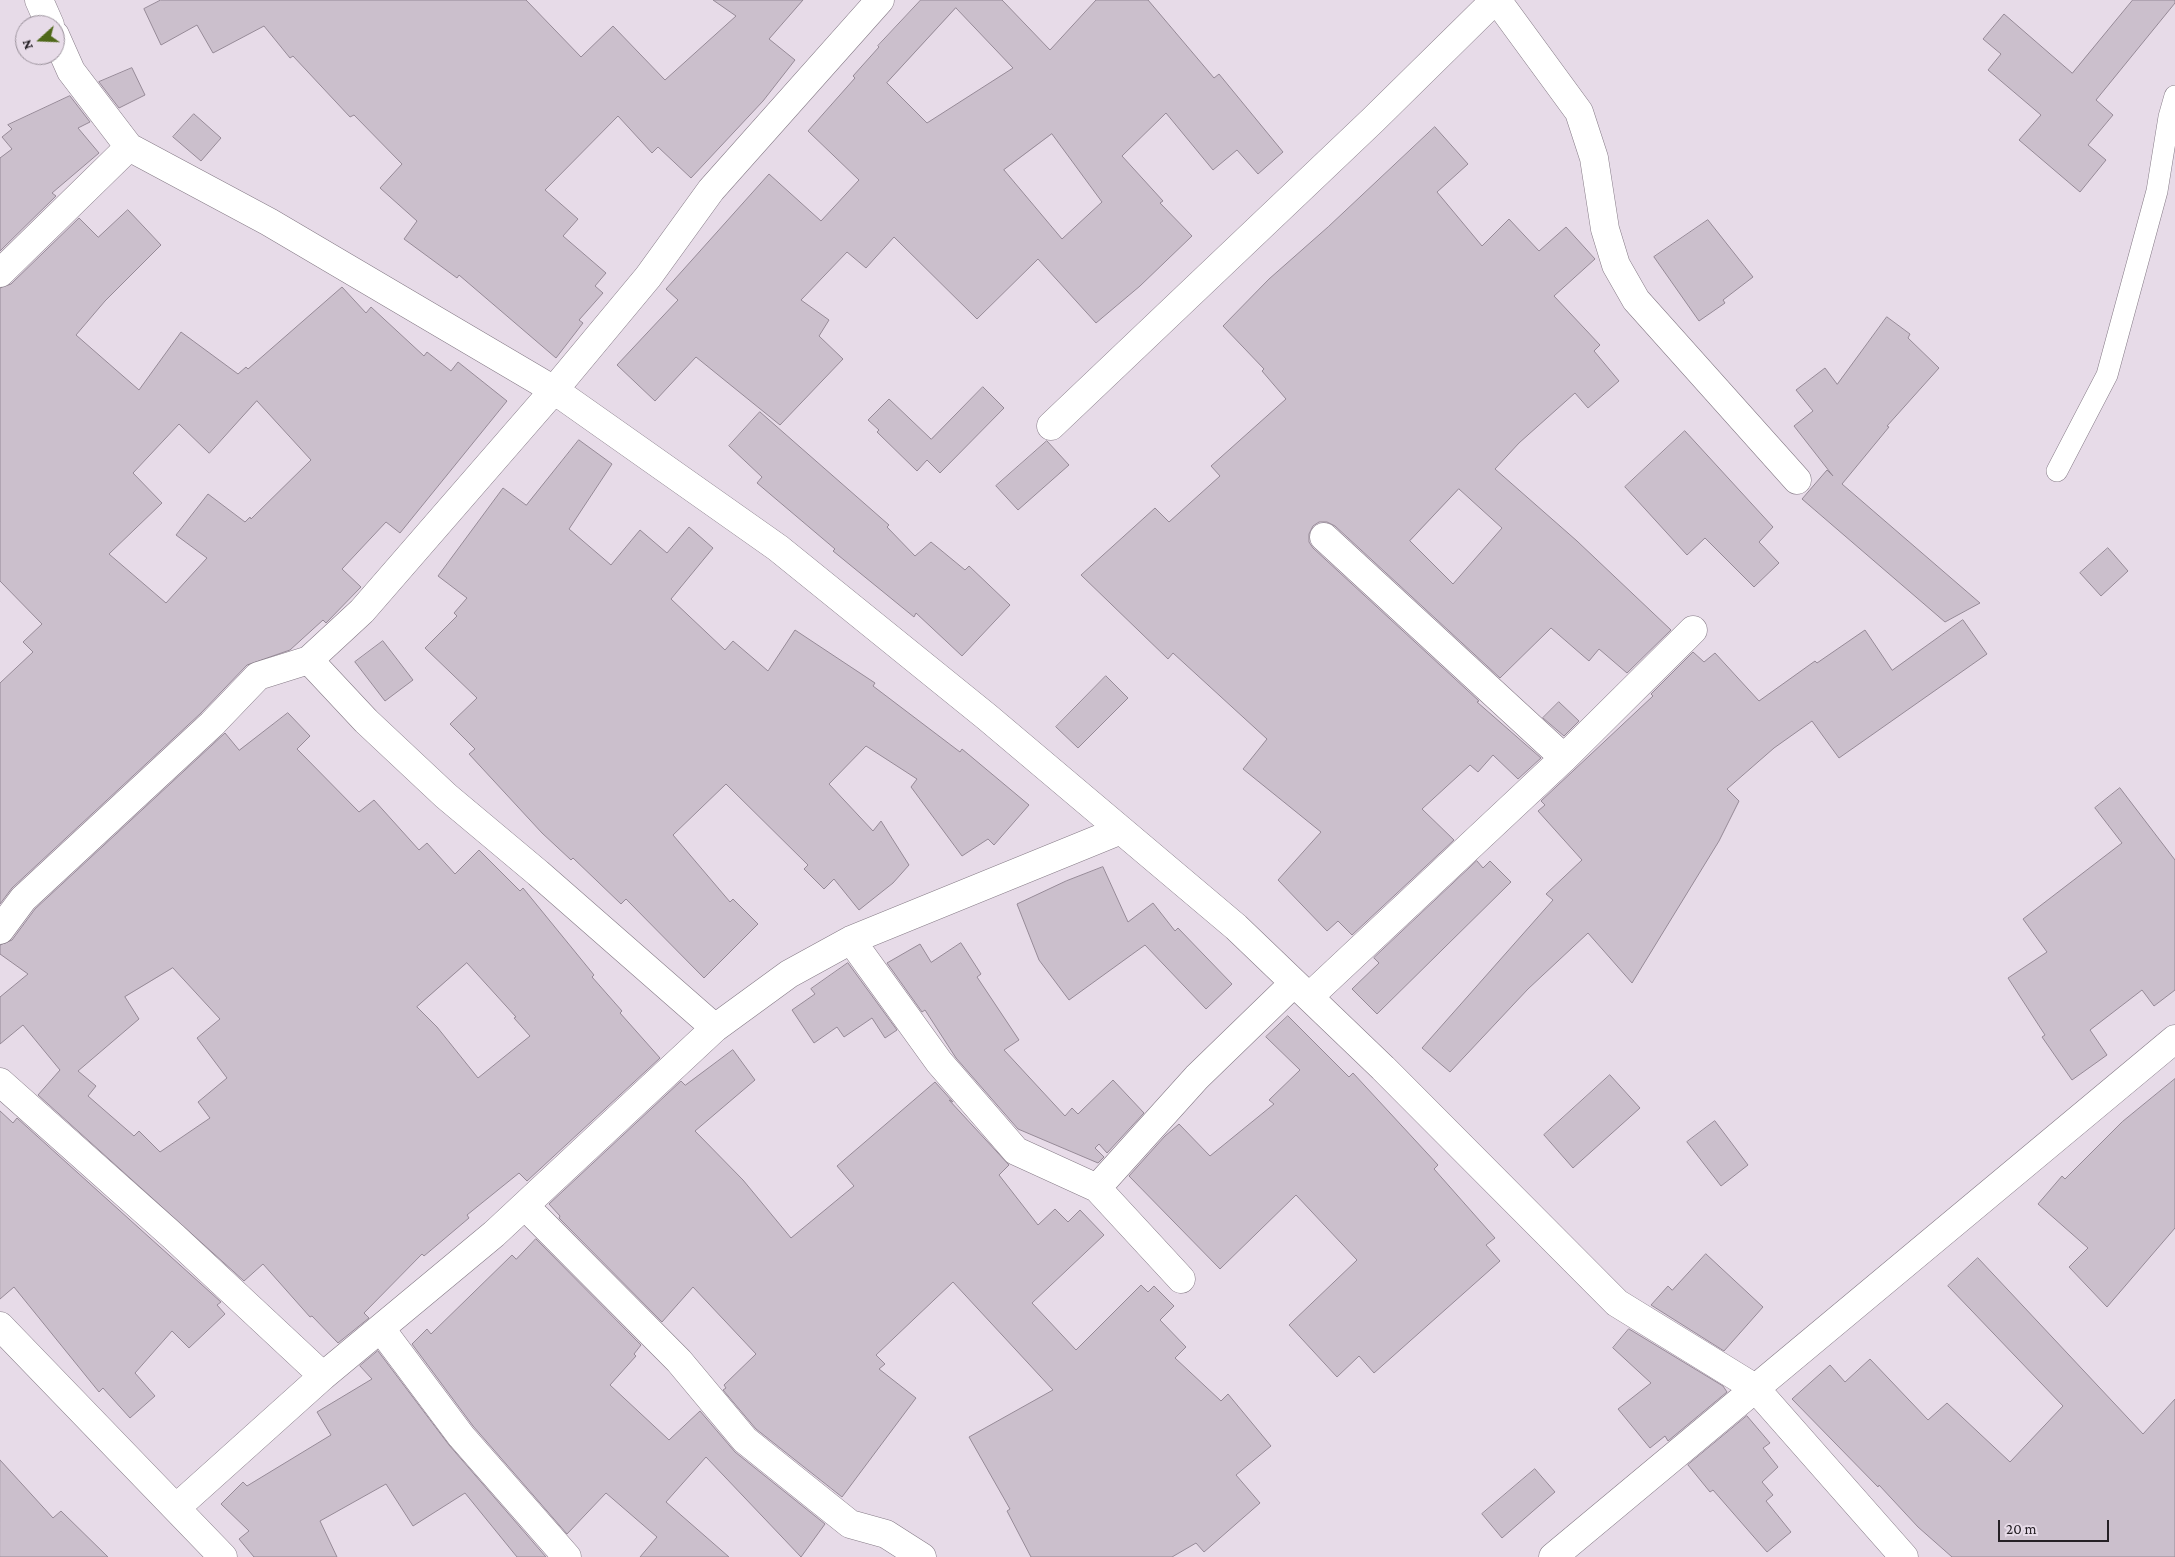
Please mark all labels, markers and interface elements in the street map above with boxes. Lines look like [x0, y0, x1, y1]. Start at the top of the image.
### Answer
north arrow [15, 15, 65, 65]
text: N [18, 38, 36, 52]
scale bar [2000, 1510, 2111, 1542]
text: 20 m [2006, 1521, 2037, 1537]

